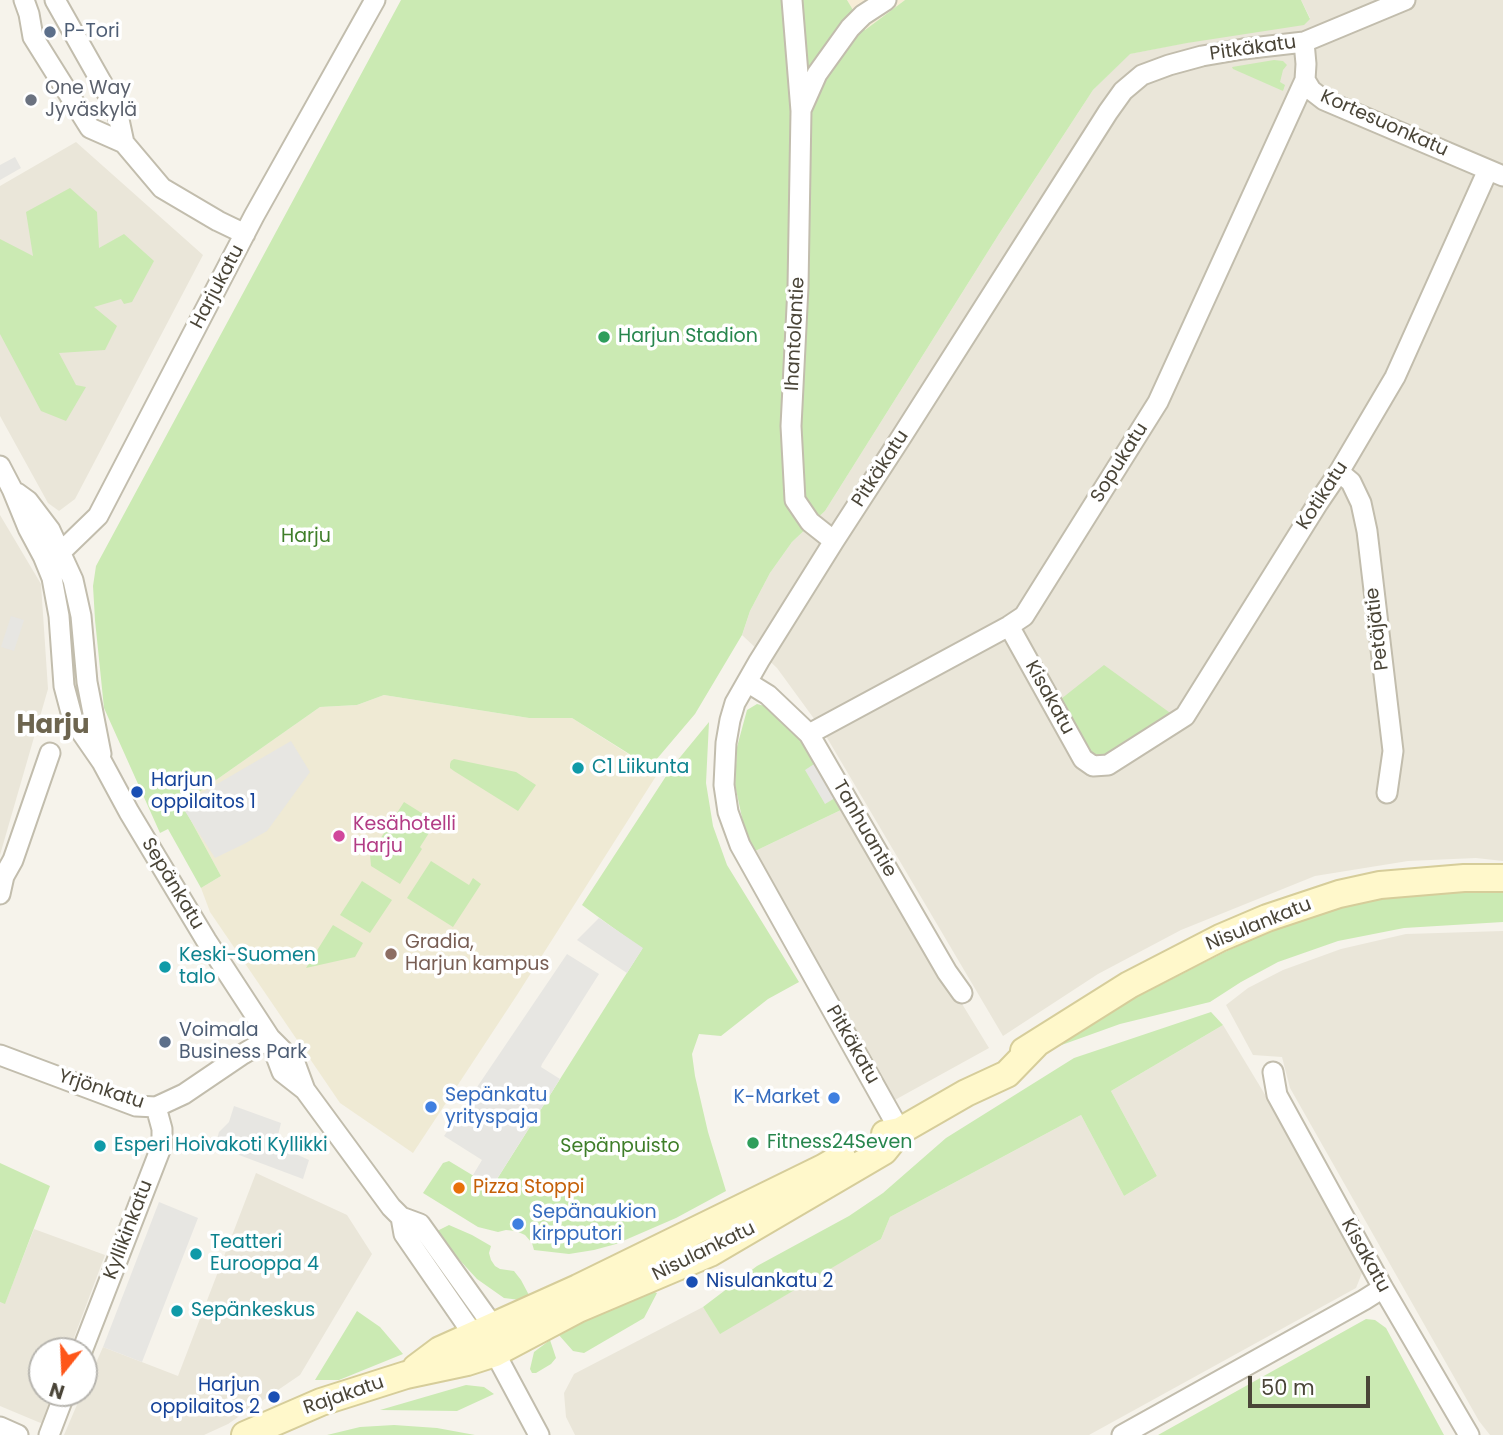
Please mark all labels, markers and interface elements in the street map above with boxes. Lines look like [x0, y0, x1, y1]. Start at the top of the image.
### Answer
place label: P-Tori [64, 21, 120, 43]
marker: P-Tori [42, 24, 58, 40]
street label: Pitkäkatu [1208, 32, 1298, 66]
place label: One Way Jyväskylä [45, 78, 137, 122]
street label: Kortesuonkatu [1317, 86, 1451, 162]
marker: One Way Jyväskylä [23, 92, 39, 108]
street label: Harjukatu [186, 241, 250, 333]
street label: Ihantolantie [782, 277, 810, 391]
place label: Harjun Stadion [618, 326, 758, 348]
marker: Harjun Stadion [596, 329, 612, 345]
street label: Sopukatu [1086, 419, 1154, 507]
street label: Pitkäkatu [848, 426, 914, 512]
street label: Kotikatu [1293, 458, 1353, 534]
park label: Harju [281, 526, 331, 548]
street label: Petäjätie [1362, 586, 1394, 672]
street label: Kisakatu [1020, 657, 1078, 739]
district label: Harju [17, 710, 89, 742]
place label: C1 Liikunta [592, 757, 689, 779]
marker: C1 Liikunta [570, 760, 586, 776]
place label: Harjun oppilaitos 1 [151, 770, 256, 814]
street label: Tanhuantie [827, 777, 901, 881]
marker: Harjun oppilaitos 1 [129, 784, 145, 800]
place label: Kesähotelli Harju [353, 814, 456, 858]
marker: Kesähotelli Harju [331, 828, 347, 844]
street label: Sepänkatu [136, 834, 208, 934]
street label: Nisulankatu [1203, 894, 1315, 956]
place label: Gradia, Harjun kampus [405, 932, 549, 976]
place label: Keski-Suomen talo [179, 945, 316, 989]
marker: Gradia, Harjun kampus [383, 946, 399, 962]
marker: Keski-Suomen talo [157, 959, 173, 975]
street label: Pitkäkatu [820, 1002, 884, 1088]
place label: Voimala Business Park [179, 1020, 307, 1064]
marker: Voimala Business Park [157, 1034, 173, 1050]
street label: Yrjönkatu [55, 1065, 147, 1115]
place label: Sepänkatu yrityspaja [445, 1085, 547, 1129]
place label: K-Market [733, 1087, 820, 1109]
marker: K-Market [826, 1090, 842, 1106]
marker: Sepänkatu yrityspaja [423, 1099, 439, 1115]
place label: Fitness24Seven [767, 1132, 912, 1154]
place label: Esperi Hoivakoti Kyllikki [114, 1135, 328, 1157]
marker: Fitness24Seven [745, 1135, 761, 1151]
park label: Sepänpuisto [560, 1136, 680, 1158]
marker: Esperi Hoivakoti Kyllikki [92, 1138, 108, 1154]
street label: Kyllikinkatu [100, 1177, 158, 1283]
place label: Pizza Stoppi [473, 1177, 584, 1199]
marker: Pizza Stoppi [451, 1180, 467, 1196]
place label: Sepänaukion kirpputori [532, 1202, 657, 1246]
street label: Kisakatu [1336, 1215, 1394, 1297]
marker: Sepänaukion kirpputori [510, 1216, 526, 1232]
street label: Nisulankatu [649, 1217, 759, 1287]
place label: Teatteri Eurooppa 4 [210, 1232, 319, 1276]
marker: Teatteri Eurooppa 4 [188, 1246, 204, 1262]
place label: Nisulankatu 2 [706, 1271, 833, 1293]
marker: Nisulankatu 2 [684, 1274, 700, 1290]
place label: Sepänkeskus [191, 1300, 315, 1322]
marker: Sepänkeskus [169, 1303, 185, 1319]
north arrow [28, 1337, 98, 1407]
scale bar [1251, 1362, 1374, 1406]
street label: Rajakatu [301, 1372, 387, 1420]
text: 50 m [1261, 1373, 1315, 1402]
text: N [46, 1375, 68, 1406]
place label: Harjun oppilaitos 2 [150, 1375, 260, 1419]
marker: Harjun oppilaitos 2 [266, 1389, 282, 1405]

